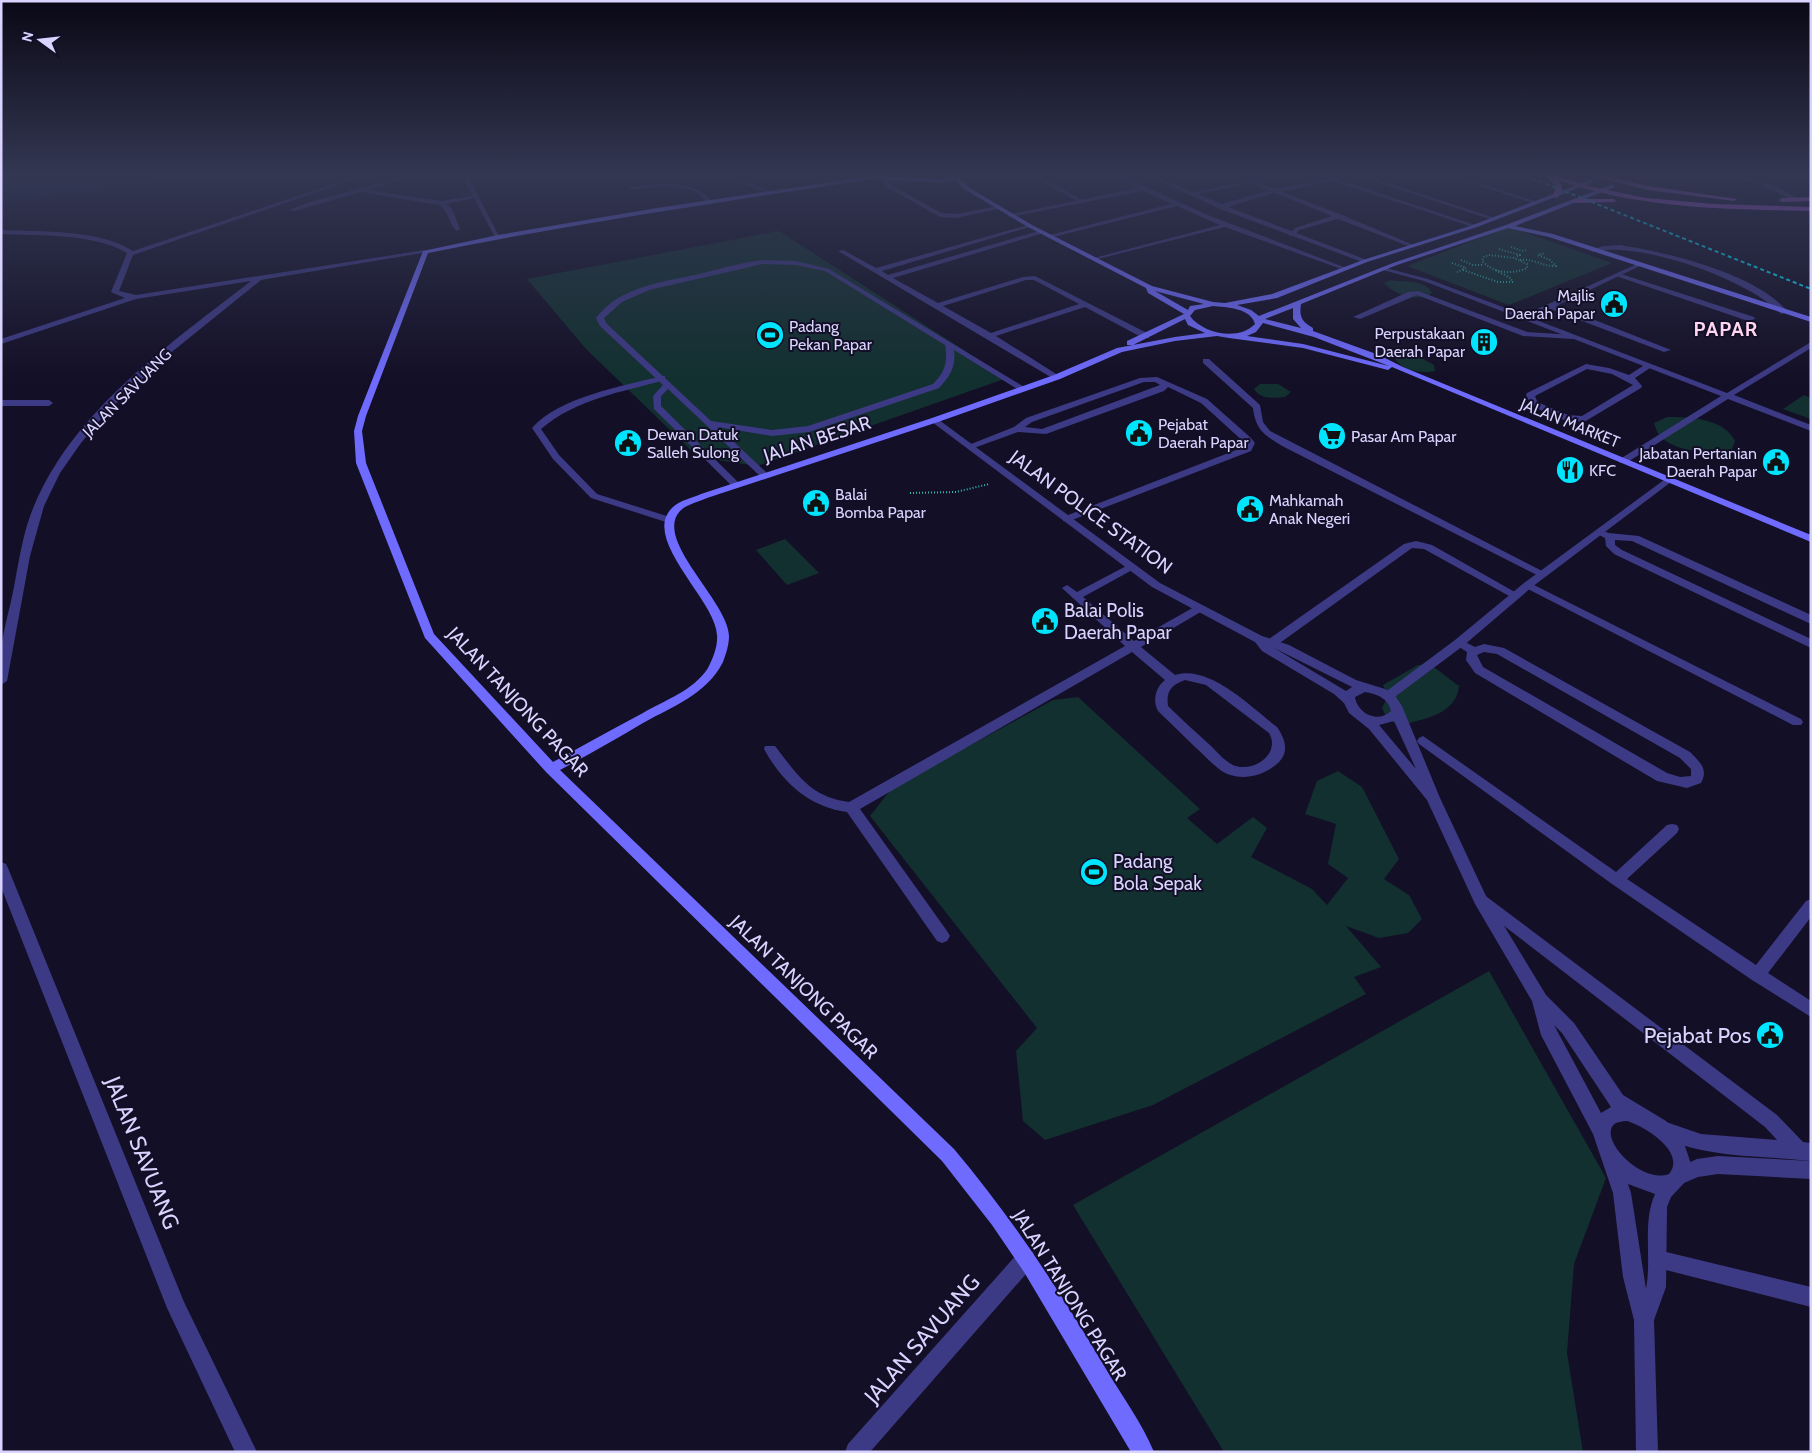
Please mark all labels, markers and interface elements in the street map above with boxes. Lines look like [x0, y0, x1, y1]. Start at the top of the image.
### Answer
north arrow [15, 15, 65, 65]
text: N [17, 30, 37, 44]
place label: Majlis Daerah Papar [1504, 286, 1596, 323]
public building icon: Majlis Daerah Papar [1599, 289, 1629, 319]
place label: Padang Pekan Papar [789, 317, 873, 354]
district label: PAPAR [1694, 317, 1758, 341]
sports icon: Padang Pekan Papar [755, 320, 785, 350]
place label: Perpustakaan Daerah Papar [1374, 324, 1466, 361]
building icon: Perpustakaan Daerah Papar [1469, 327, 1499, 357]
street label: JALAN SAVUANG [78, 345, 175, 442]
street label: JALAN MARKET [1517, 394, 1623, 452]
street label: JALAN BESAR [759, 411, 874, 467]
place label: Pejabat Daerah Papar [1158, 415, 1249, 452]
public building icon: Pejabat Daerah Papar [1124, 418, 1154, 448]
supermarket icon: Pasar Am Papar [1317, 421, 1347, 451]
place label: Dewan Datuk Salleh Sulong [647, 425, 740, 462]
place label: Pasar Am Papar [1351, 427, 1457, 446]
public building icon: Dewan Datuk Salleh Sulong [613, 428, 643, 458]
place label: Jabatan Pertanian Daerah Papar [1638, 444, 1758, 481]
street label: JALAN POLICE STATION [1004, 445, 1177, 579]
public building icon: Jabatan Pertanian Daerah Papar [1761, 447, 1791, 477]
restaurant icon: KFC [1555, 455, 1585, 485]
place label: KFC [1589, 461, 1616, 480]
place label: Balai Bomba Papar [835, 485, 927, 522]
public building icon: Balai Bomba Papar [801, 488, 831, 518]
place label: Mahkamah Anak Negeri [1269, 491, 1350, 528]
public building icon: Mahkamah Anak Negeri [1235, 494, 1265, 524]
place label: Balai Polis Daerah Papar [1064, 599, 1172, 644]
public building icon: Balai Polis Daerah Papar [1030, 606, 1060, 636]
street label: JALAN TANJONG PAGAR [442, 621, 594, 782]
place label: Padang Bola Sepak [1113, 850, 1202, 895]
sports icon: Padang Bola Sepak [1079, 857, 1109, 887]
street label: JALAN TANJONG PAGAR [724, 910, 883, 1064]
public building icon: Pejabat Pos [1755, 1020, 1785, 1050]
place label: Pejabat Pos [1644, 1022, 1751, 1049]
street label: JALAN SAVUANG [99, 1072, 185, 1233]
street label: JALAN TANJONG PAGAR [1008, 1205, 1132, 1385]
street label: JALAN SAVUANG [858, 1269, 985, 1410]

